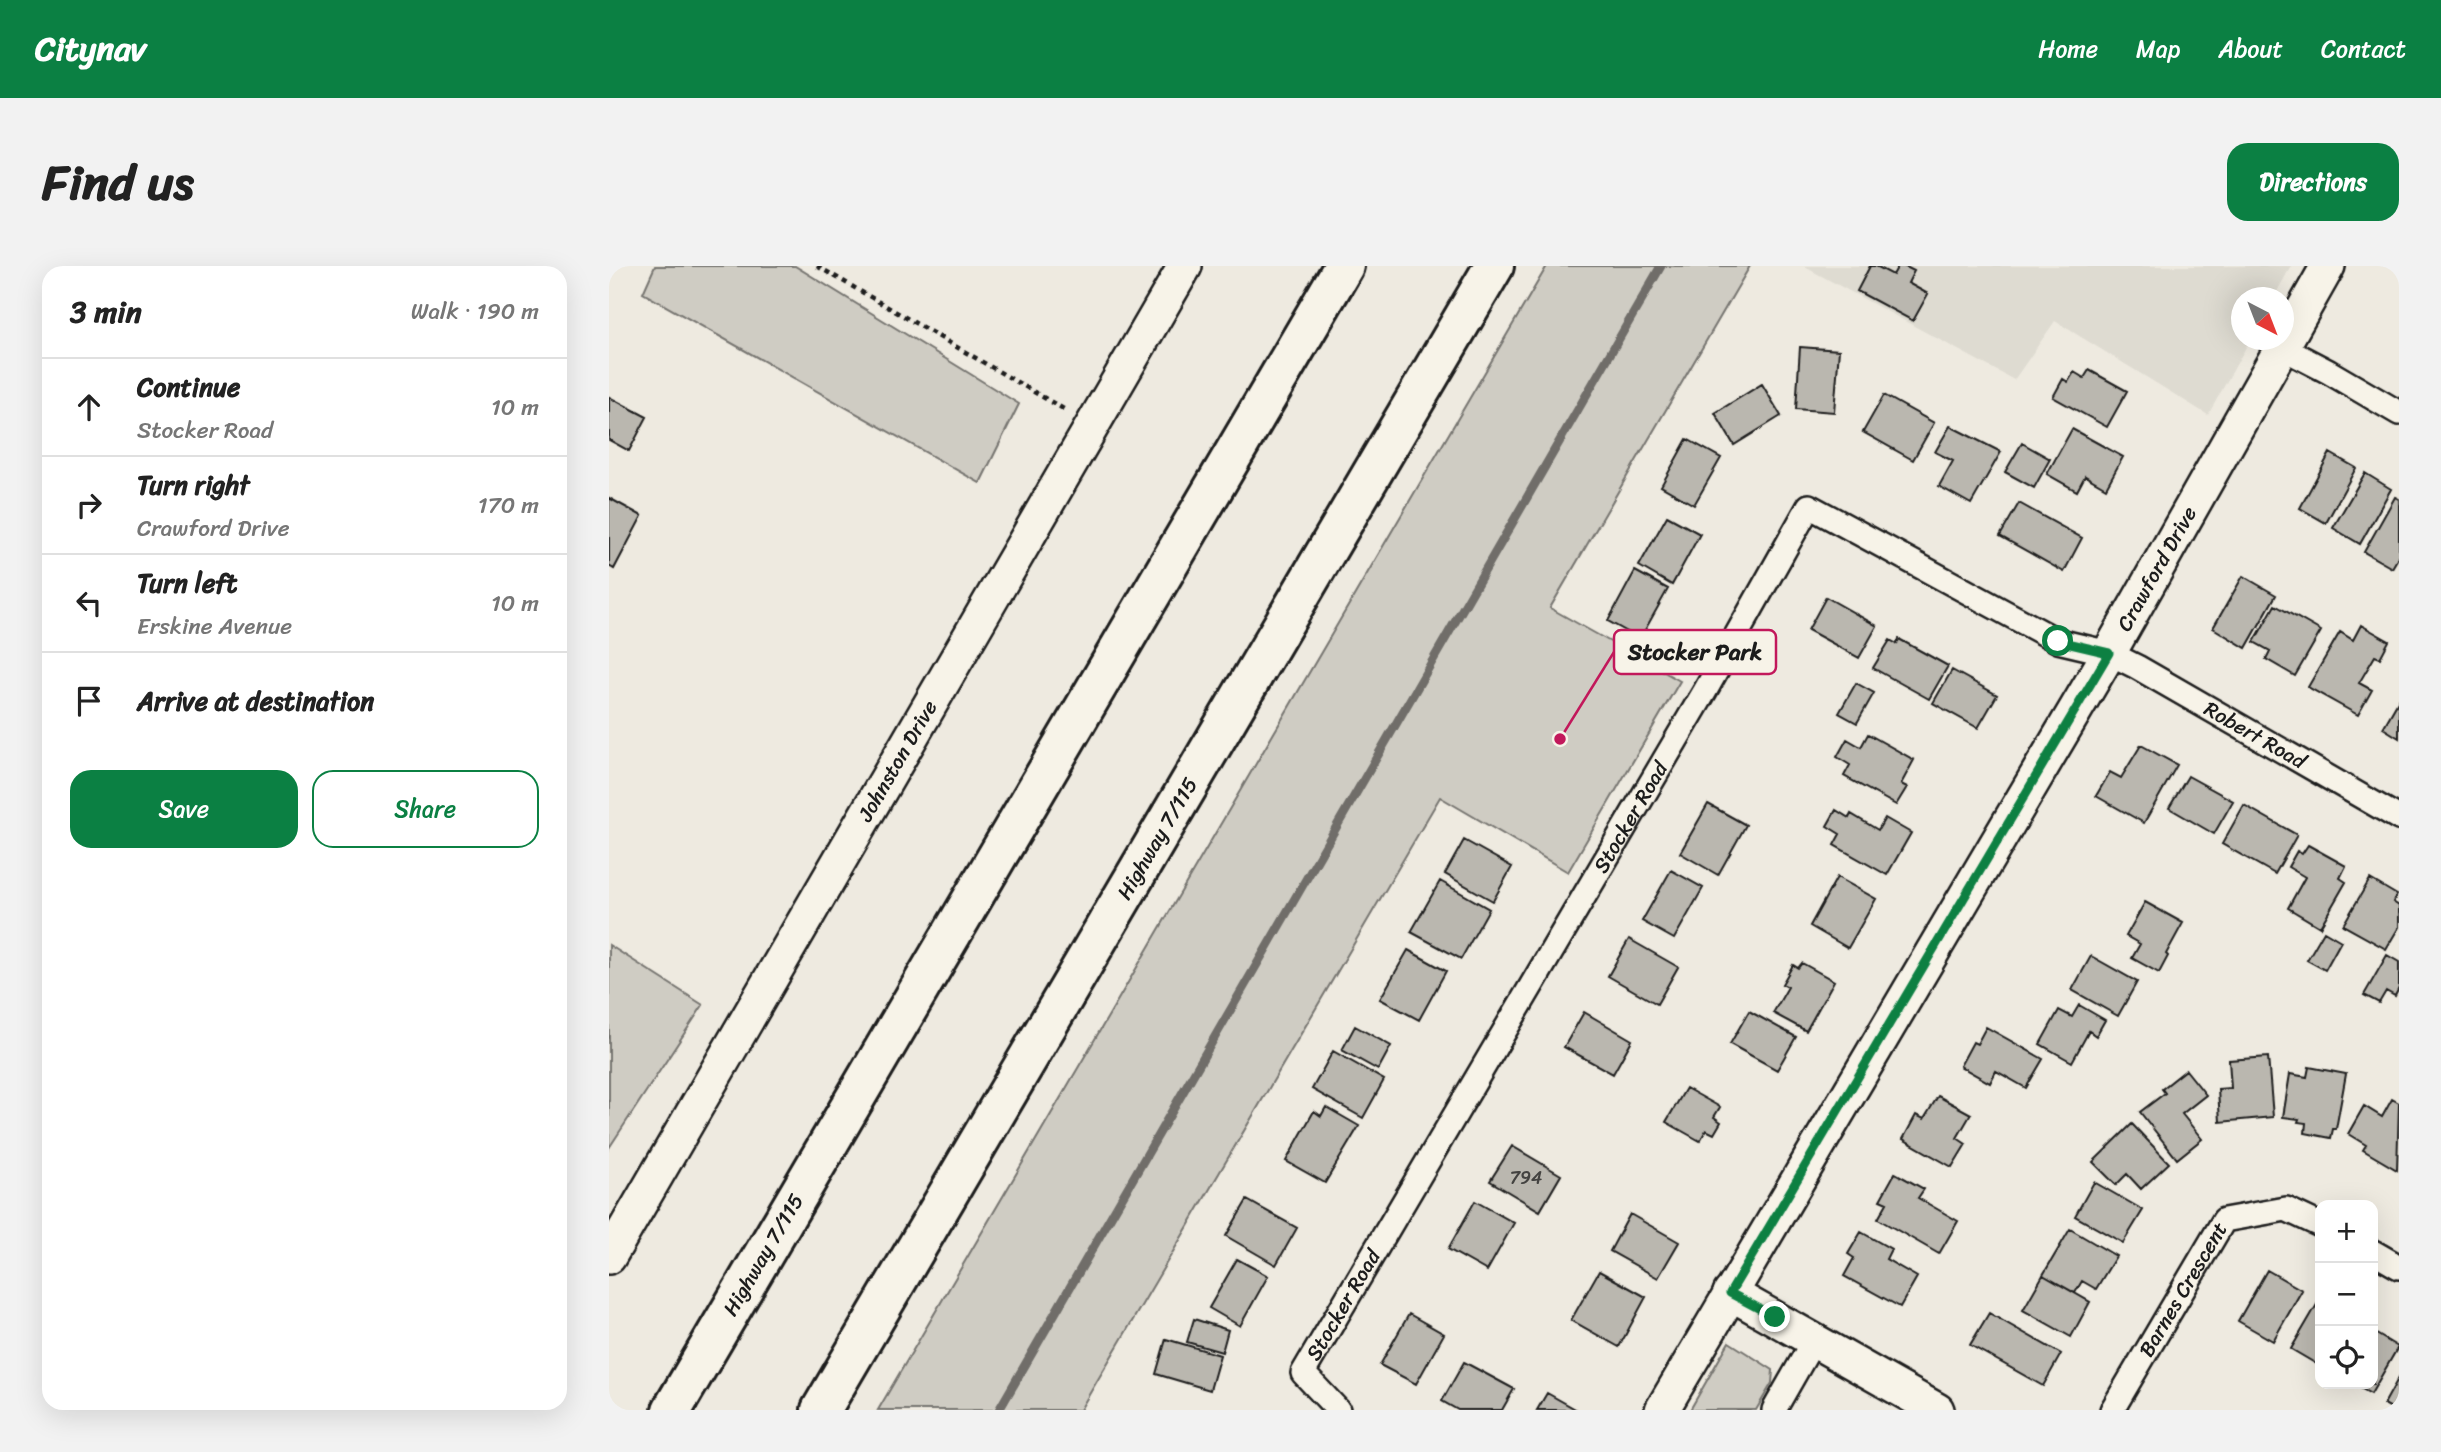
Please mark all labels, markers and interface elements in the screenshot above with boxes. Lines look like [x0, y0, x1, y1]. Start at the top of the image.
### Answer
text: Citynav [35, 20, 146, 78]
text: Home [2038, 28, 2098, 70]
text: Map [2136, 28, 2180, 70]
text: About [2218, 28, 2283, 70]
text: Contact [2321, 28, 2406, 70]
text: Find us [42, 139, 194, 226]
button: Directions [2227, 143, 2399, 221]
text: 3 min [70, 285, 142, 339]
north arrow [2231, 287, 2294, 350]
text: Walk · 190 m [411, 291, 539, 332]
text: Continue [137, 364, 240, 410]
text: 10 m [491, 387, 539, 428]
icon: ahead [70, 388, 108, 426]
text: Stocker Road [137, 410, 273, 451]
text: Turn right [137, 462, 250, 508]
text: 170 m [478, 485, 539, 526]
icon: right [70, 486, 108, 524]
street label: Crawford Drive [2106, 499, 2208, 639]
text: Crawford Drive [137, 508, 289, 549]
text: Turn left [137, 560, 237, 606]
text: 10 m [491, 583, 539, 624]
icon: left [70, 584, 108, 622]
text: Erskine Avenue [137, 606, 292, 647]
route start [2042, 625, 2073, 656]
callout: Stocker Park [1614, 630, 1776, 674]
text: Stocker Park [1627, 632, 1762, 673]
text: Arrive at destination [137, 678, 374, 724]
icon: arrive [70, 682, 108, 720]
street label: Robert Road [2197, 690, 2315, 781]
street label: Johnston Drive [846, 692, 948, 830]
street label: Stocker Road [1583, 752, 1679, 881]
button: Save [70, 770, 298, 848]
button: Share [312, 770, 539, 848]
street label: Highway 7/115 [1106, 770, 1208, 907]
house number: 794 [1510, 1162, 1542, 1194]
street label: Highway 7/115 [712, 1186, 814, 1323]
map controls [2315, 1200, 2378, 1389]
button: + [2315, 1200, 2378, 1263]
street label: Barnes Crescent [2128, 1214, 2238, 1365]
street label: Stocker Road [1295, 1240, 1392, 1368]
button: − [2315, 1263, 2378, 1326]
route end [1759, 1301, 1790, 1332]
button: locate [2315, 1326, 2378, 1389]

